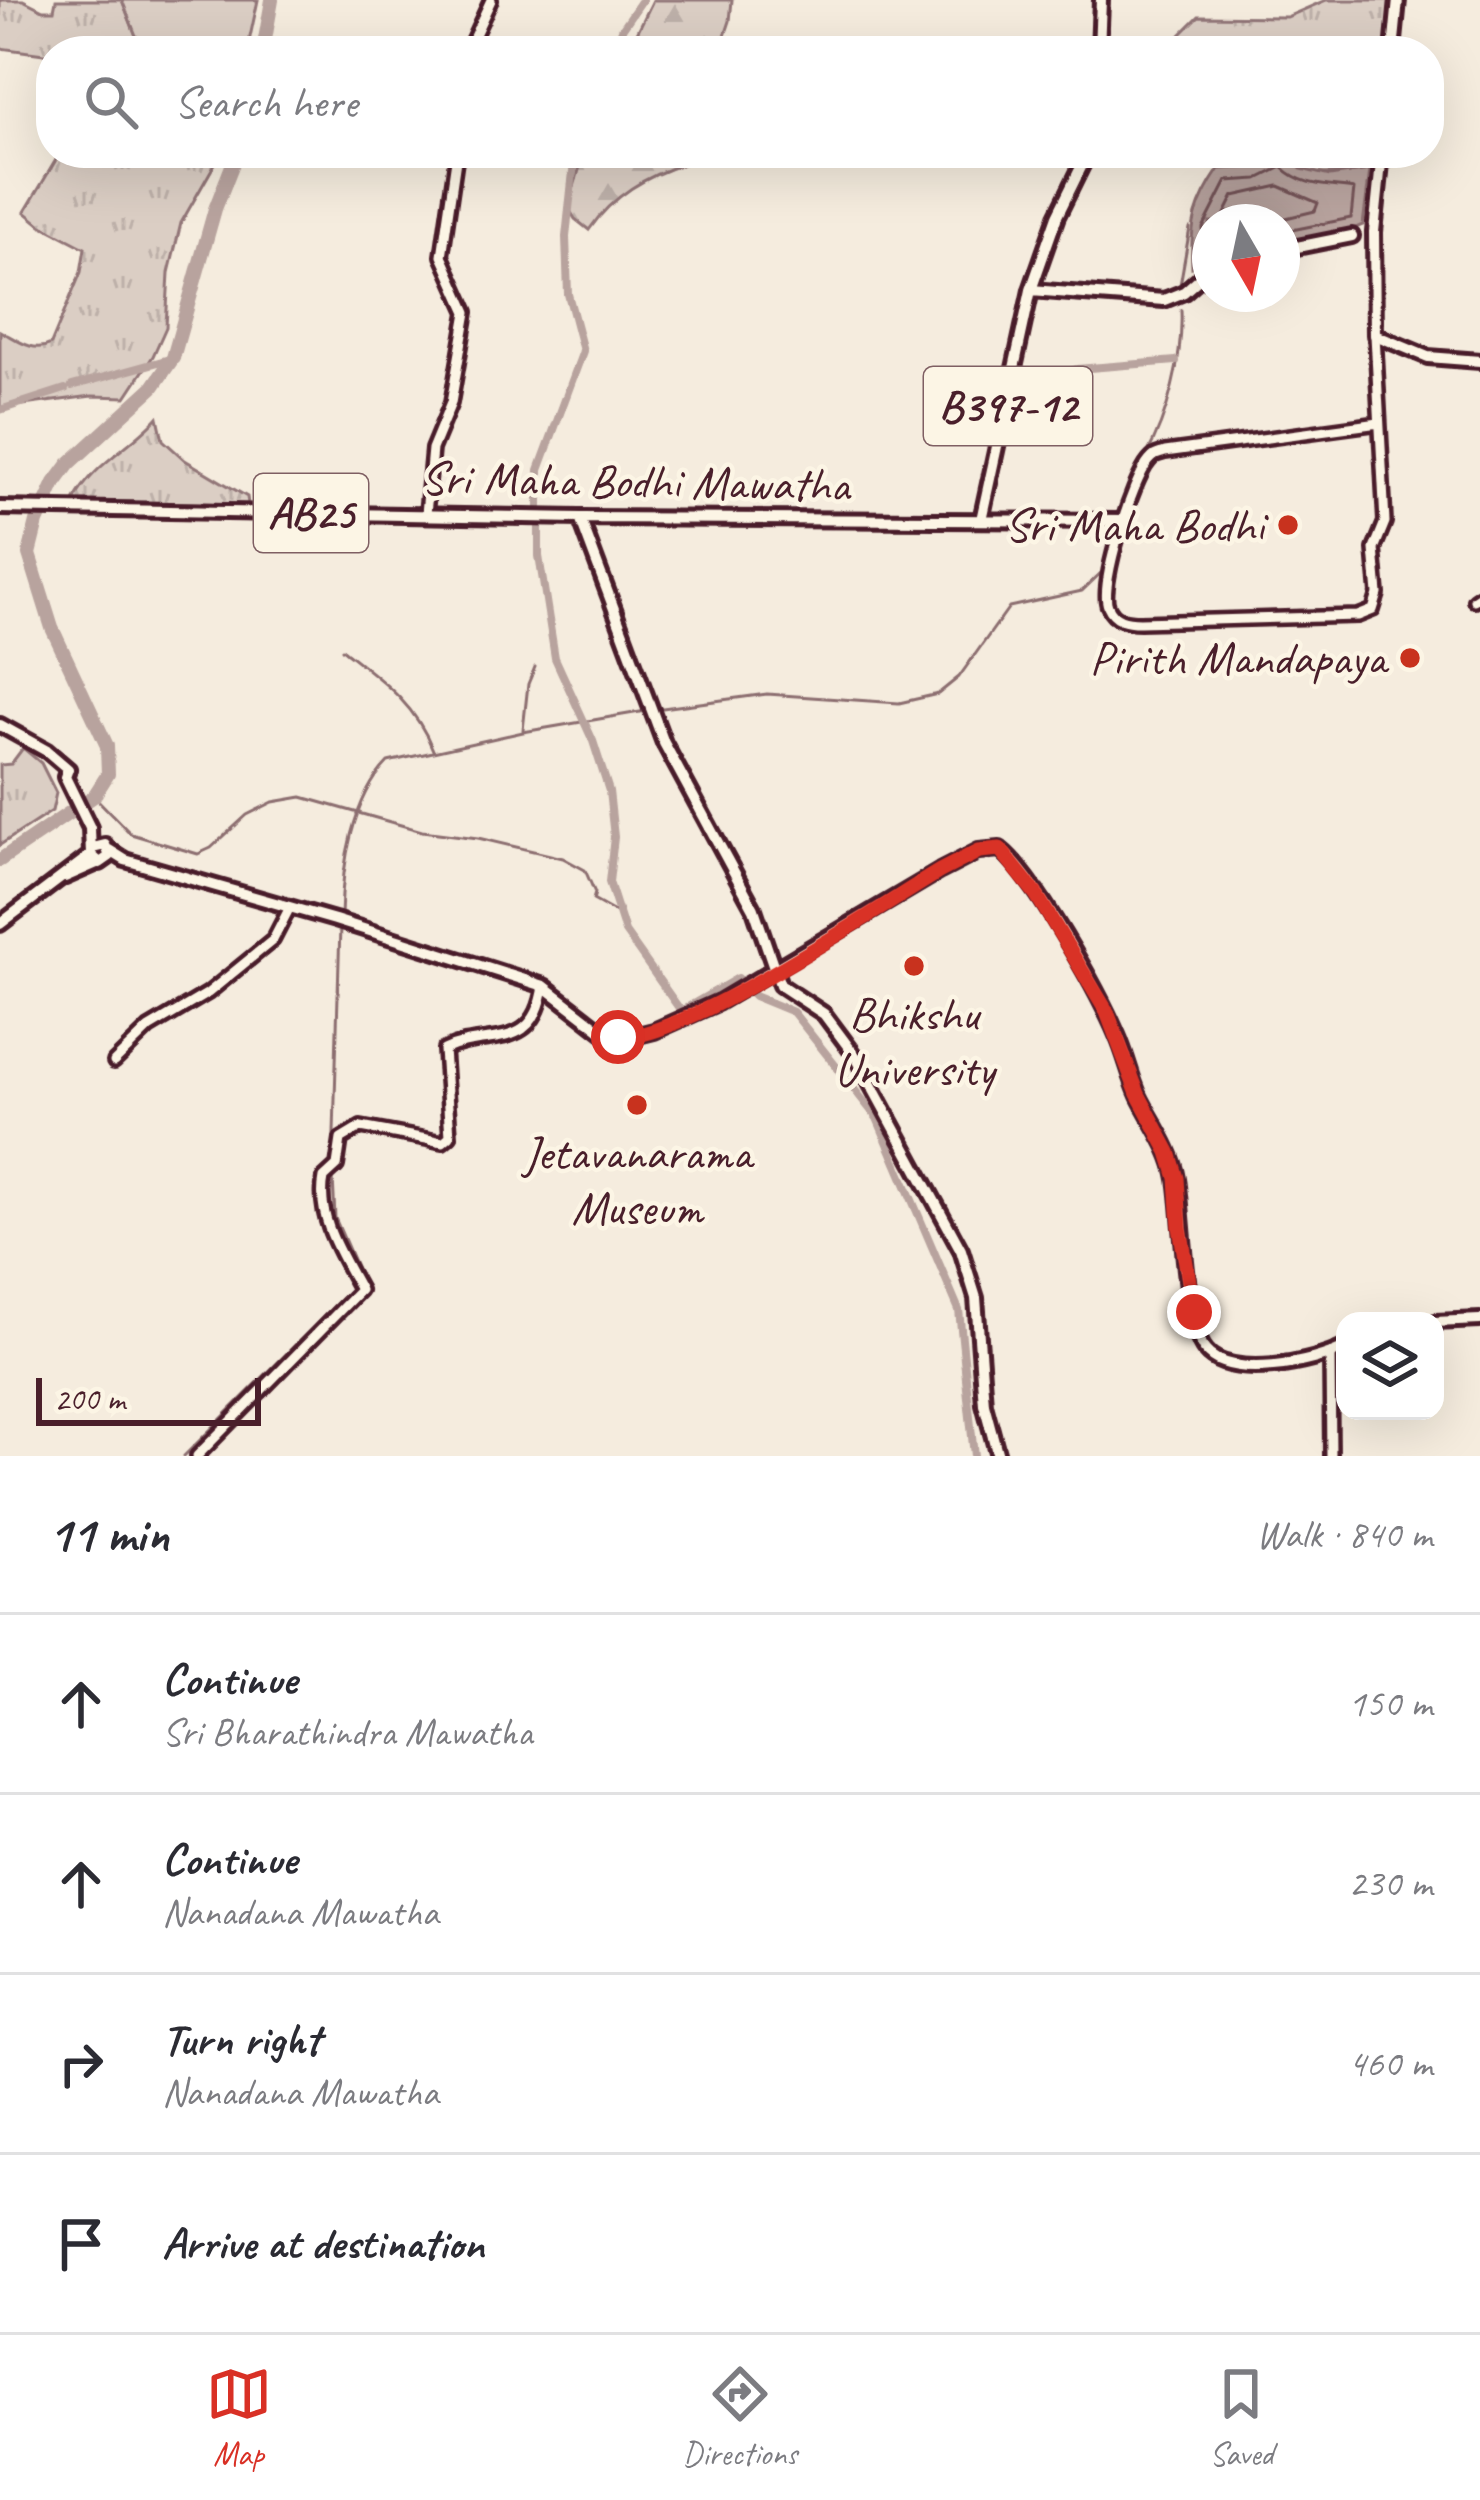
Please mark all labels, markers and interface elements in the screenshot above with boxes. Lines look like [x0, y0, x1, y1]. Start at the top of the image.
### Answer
search box [36, 36, 1444, 168]
icon: search [78, 69, 144, 135]
text: Search here [174, 74, 357, 131]
north arrow [1192, 204, 1300, 312]
road number: B397-12 [924, 367, 1092, 445]
street label: Sri Maha Bodhi Mawatha [420, 447, 853, 515]
road number: AB25 [254, 474, 368, 552]
place label: Sri Maha Bodhi [1005, 495, 1269, 555]
marker: Sri Maha Bodhi [1275, 512, 1301, 538]
place label: Pirith Mandapaya [1090, 628, 1390, 688]
marker: Pirith Mandapaya [1397, 645, 1423, 671]
marker: Bhikshu University [901, 953, 927, 979]
place label: Bhikshu University [834, 984, 998, 1099]
route start [591, 1010, 645, 1064]
marker: Jetavanarama Museum [624, 1092, 650, 1118]
place label: Jetavanarama Museum [521, 1123, 756, 1238]
route end [1167, 1285, 1221, 1339]
map controls [1336, 1312, 1444, 1420]
button: layers [1336, 1312, 1444, 1420]
scale bar [36, 1372, 261, 1425]
text: 200 m [54, 1378, 125, 1420]
text: 11 min [48, 1502, 169, 1566]
text: Walk · 840 m [1256, 1510, 1432, 1559]
text: Continue [162, 1651, 296, 1708]
icon: ahead [48, 1671, 114, 1737]
text: 150 m [1348, 1679, 1432, 1728]
text: Sri Bharathindra Mawatha [162, 1708, 532, 1757]
text: Continue [162, 1831, 296, 1888]
icon: ahead [48, 1851, 114, 1917]
text: 230 m [1348, 1859, 1432, 1908]
text: Nanadana Mawatha [162, 1888, 438, 1937]
text: Turn right [162, 2011, 320, 2068]
icon: right [48, 2031, 114, 2097]
text: 460 m [1348, 2039, 1432, 2088]
text: Nanadana Mawatha [162, 2068, 438, 2117]
icon: arrive [48, 2211, 114, 2277]
text: Arrive at destination [162, 2215, 484, 2272]
tab: Map [206, 2361, 272, 2475]
tab: Directions [683, 2361, 797, 2475]
tab: Saved [1208, 2361, 1274, 2475]

